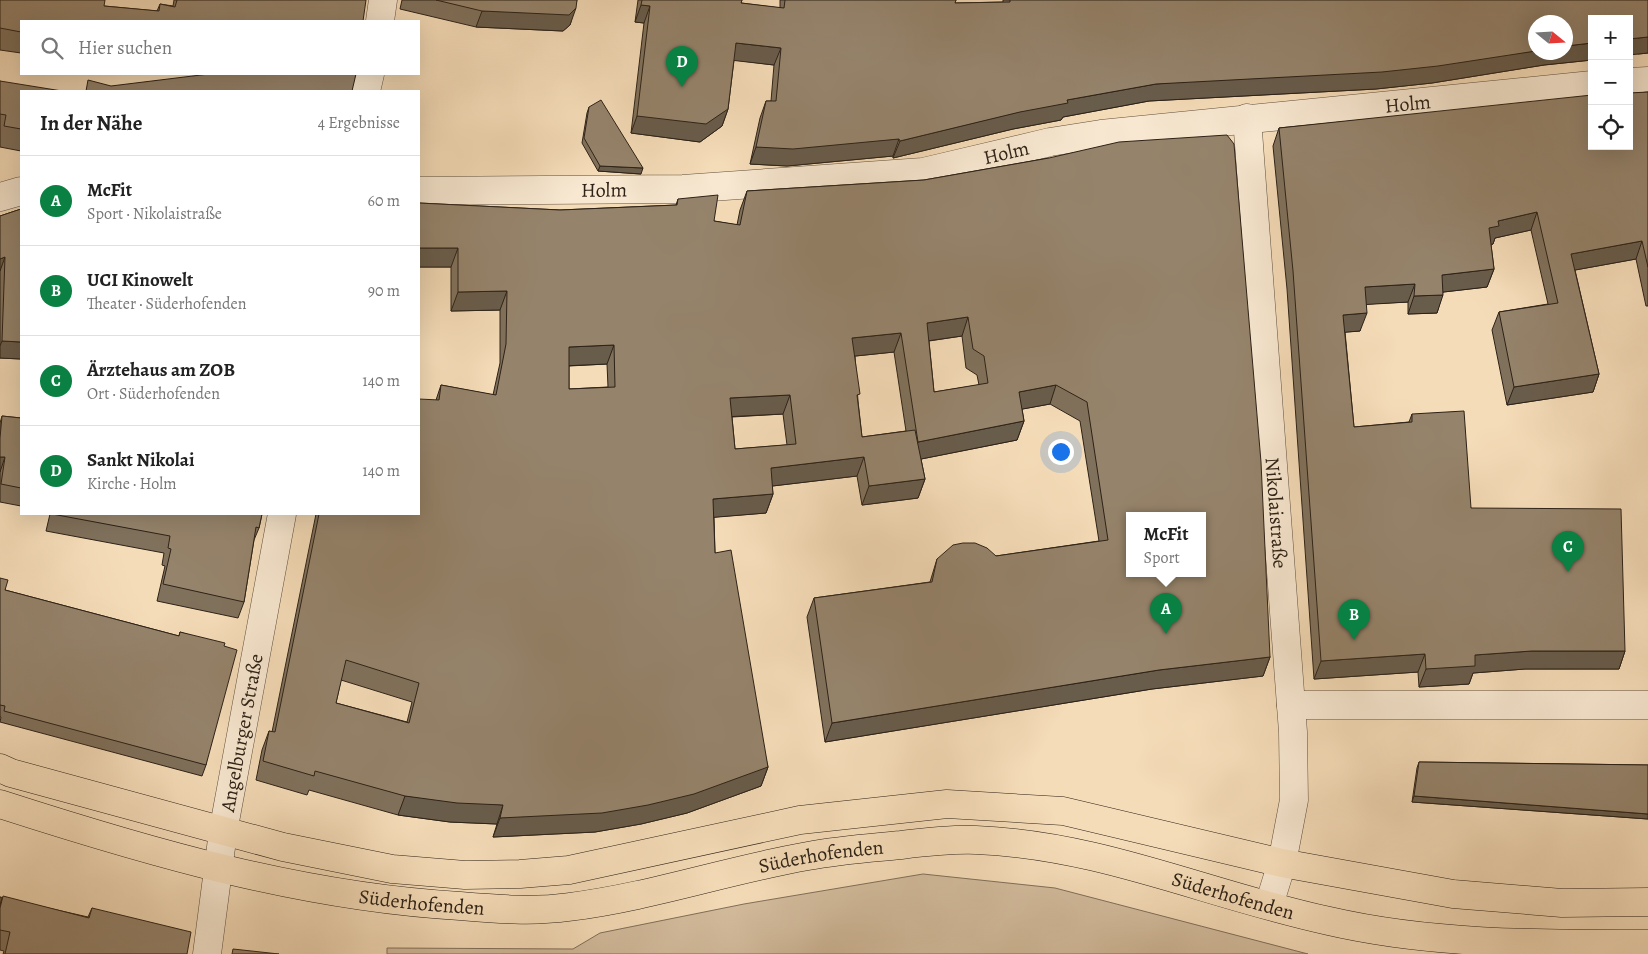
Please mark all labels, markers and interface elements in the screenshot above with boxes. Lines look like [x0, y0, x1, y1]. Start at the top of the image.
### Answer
north arrow [1528, 15, 1573, 60]
map controls [1588, 15, 1633, 150]
button: + [1588, 15, 1633, 60]
search box [20, 20, 420, 75]
icon: search [38, 34, 66, 62]
text: Hier suchen [78, 35, 172, 61]
pin: D [666, 46, 698, 87]
button: − [1588, 60, 1633, 105]
street label: Holm [1383, 88, 1432, 120]
button: locate [1588, 105, 1633, 150]
text: In der Nähe [40, 109, 142, 137]
text: 4 Ergebnisse [318, 112, 400, 134]
street label: Holm [981, 134, 1032, 171]
street label: Holm [581, 176, 628, 204]
text: McFit [87, 177, 132, 203]
text: A [51, 190, 61, 212]
text: 60 m [368, 190, 400, 212]
text: Sport · Nikolaistraße [87, 203, 222, 225]
text: UCI Kinowelt [87, 267, 193, 293]
text: B [51, 280, 61, 302]
text: 90 m [368, 280, 400, 302]
text: Theater · Süderhofenden [87, 293, 247, 315]
text: Ärztehaus am ZOB [87, 357, 235, 383]
text: C [51, 370, 61, 392]
text: 140 m [362, 370, 400, 392]
text: Ort · Süderhofenden [87, 383, 220, 405]
your location [1048, 439, 1074, 465]
text: Sankt Nikolai [87, 447, 195, 473]
street label: Nikolaistraße [1258, 456, 1294, 570]
text: D [50, 460, 62, 482]
text: 140 m [362, 460, 400, 482]
text: Kirche · Holm [87, 473, 176, 495]
popup [1126, 512, 1206, 577]
text: McFit [1144, 521, 1188, 547]
pin: C [1552, 531, 1584, 572]
text: Sport [1144, 547, 1180, 569]
pin: A [1150, 593, 1182, 634]
pin: B [1338, 599, 1370, 640]
street label: Angelburger Straße [214, 652, 270, 815]
street label: Süderhofenden [756, 834, 885, 880]
street label: Süderhofenden [1169, 865, 1297, 926]
street label: Süderhofenden [357, 883, 486, 922]

